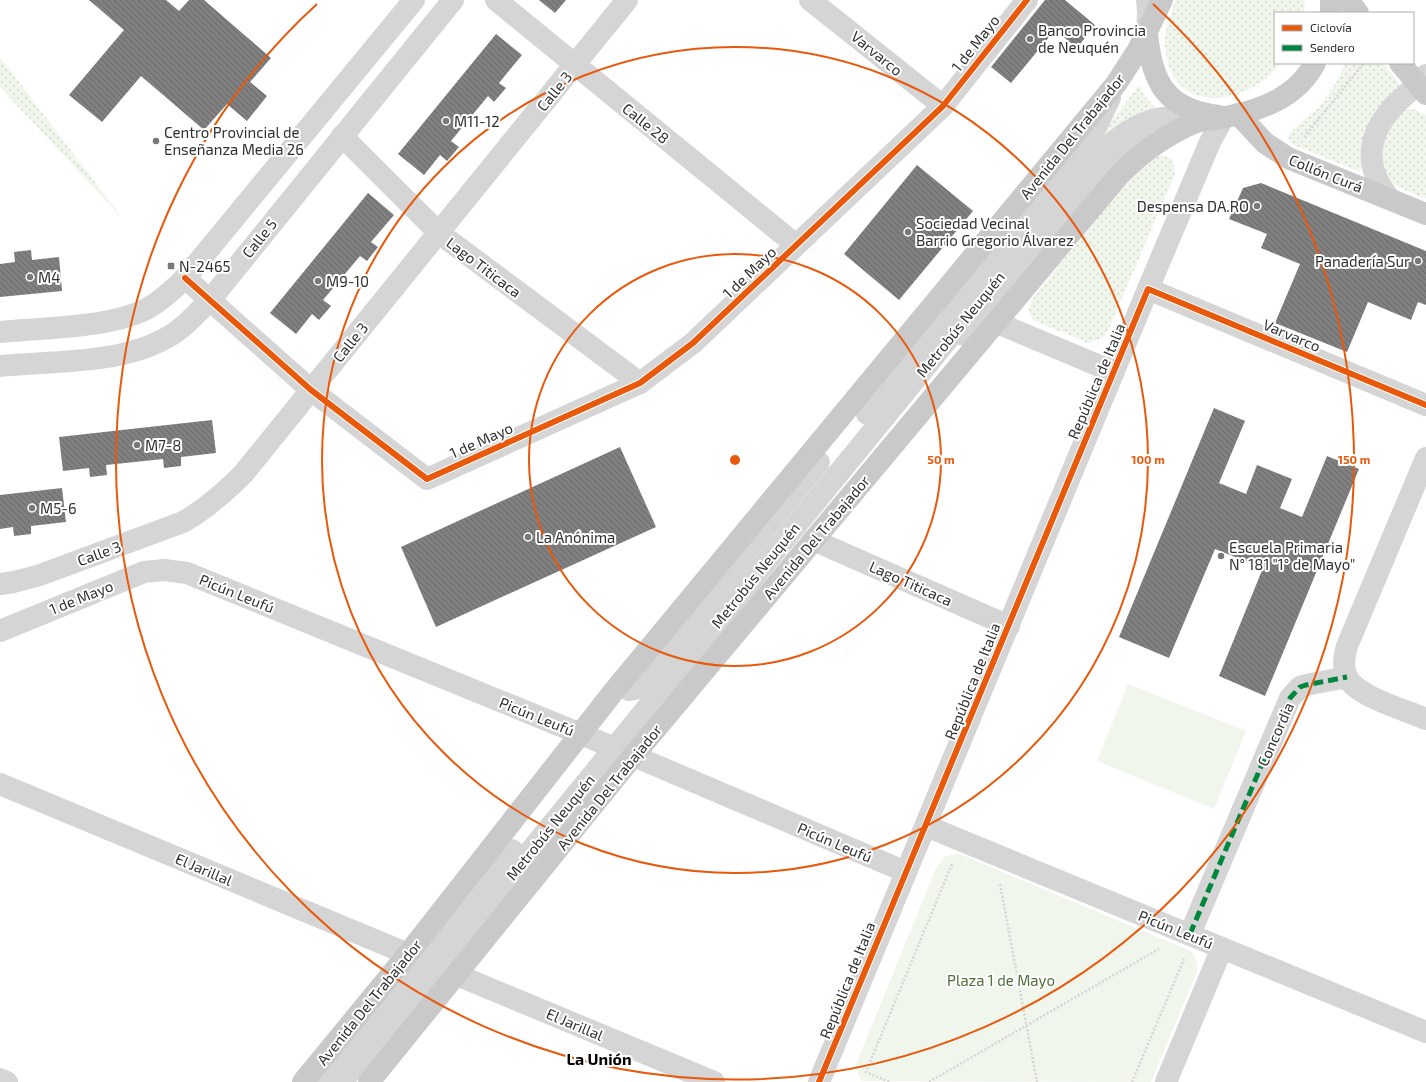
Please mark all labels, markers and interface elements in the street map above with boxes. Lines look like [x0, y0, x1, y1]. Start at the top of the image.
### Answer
street label: 1 de Mayo [947, 11, 1003, 75]
legend [1274, 12, 1414, 64]
text: Ciclovía [1310, 20, 1352, 34]
place label: Banco Provincia de Neuquén [1038, 21, 1146, 56]
street label: Varvarco [848, 27, 906, 79]
marker: Banco Provincia de Neuquén [1025, 34, 1035, 44]
text: Sendero [1310, 40, 1355, 54]
street label: Calle 3 [533, 68, 575, 114]
street label: Avenida Del Trabajador [1016, 70, 1129, 203]
street label: Calle 28 [619, 99, 673, 147]
place label: M11-12 [454, 112, 500, 130]
marker: M11-12 [441, 116, 451, 126]
place label: Centro Provincial de Enseñanza Media 26 [164, 123, 304, 158]
marker: Centro Provincial de Enseñanza Media 26 [151, 136, 161, 146]
street label: Collón Curá [1287, 150, 1365, 196]
place label: Despensa DA.RO [1137, 197, 1249, 215]
marker: Despensa DA.RO [1252, 201, 1262, 211]
place label: Sociedad Vecinal Barrio Gregorio Álvarez [916, 214, 1074, 249]
street label: Calle 5 [238, 215, 280, 261]
marker: Sociedad Vecinal Barrio Gregorio Álvarez [903, 227, 913, 237]
street label: Lago Titicaca [443, 233, 525, 301]
street label: 1 de Mayo [719, 242, 779, 302]
place label: Panadería Sur [1315, 252, 1410, 270]
marker: Panadería Sur [1413, 256, 1423, 266]
place label: N-2465 [179, 257, 231, 275]
marker: N-2465 [166, 261, 176, 271]
place label: M4 [38, 268, 60, 286]
street label: Metrobús Neuquén [912, 268, 1008, 380]
marker: M4 [25, 272, 35, 282]
place label: M9-10 [326, 272, 369, 290]
marker: M9-10 [313, 276, 323, 286]
street label: Varvarco [1261, 315, 1323, 355]
street label: Calle 3 [329, 319, 371, 365]
street label: República de Italia [1063, 320, 1129, 442]
street label: 1 de Mayo [447, 418, 515, 462]
place label: M7-8 [145, 436, 181, 454]
marker: M7-8 [132, 440, 142, 450]
text: 50 m [927, 452, 955, 466]
text: 100 m [1131, 452, 1165, 466]
text: 150 m [1338, 452, 1370, 466]
centre of rings [728, 453, 742, 467]
street label: Avenida Del Trabajador [759, 471, 874, 603]
place label: M5-6 [40, 499, 77, 517]
marker: M5-6 [27, 503, 37, 513]
street label: Metrobús Neuquén [707, 519, 803, 631]
place label: La Anónima [536, 528, 615, 546]
marker: La Anónima [523, 532, 533, 542]
street label: Calle 3 [75, 537, 123, 569]
place label: Escuela Primaria N° 181 "1° de Mayo" [1229, 538, 1355, 573]
marker: Escuela Primaria N° 181 "1° de Mayo" [1216, 551, 1226, 561]
street label: Lago Titicaca [867, 557, 955, 609]
street label: Picún Leufú [197, 570, 277, 616]
street label: 1 de Mayo [47, 576, 115, 618]
street label: República de Italia [940, 620, 1004, 742]
street label: Picún Leufú [497, 693, 577, 739]
street label: Concordia [1253, 699, 1297, 769]
street label: Avenida Del Trabajador [553, 721, 666, 854]
street label: Metrobús Neuquén [502, 771, 598, 883]
street label: Picún Leufú [795, 818, 875, 866]
street label: El Jarillal [173, 849, 236, 889]
street label: Picún Leufú [1136, 906, 1216, 952]
street label: República de Italia [815, 919, 879, 1041]
street label: Avenida Del Trabajador [313, 936, 426, 1069]
park label: Plaza 1 de Mayo [947, 971, 1055, 989]
street label: El Jarillal [544, 1004, 607, 1044]
district label: La Unión [566, 1049, 632, 1068]

